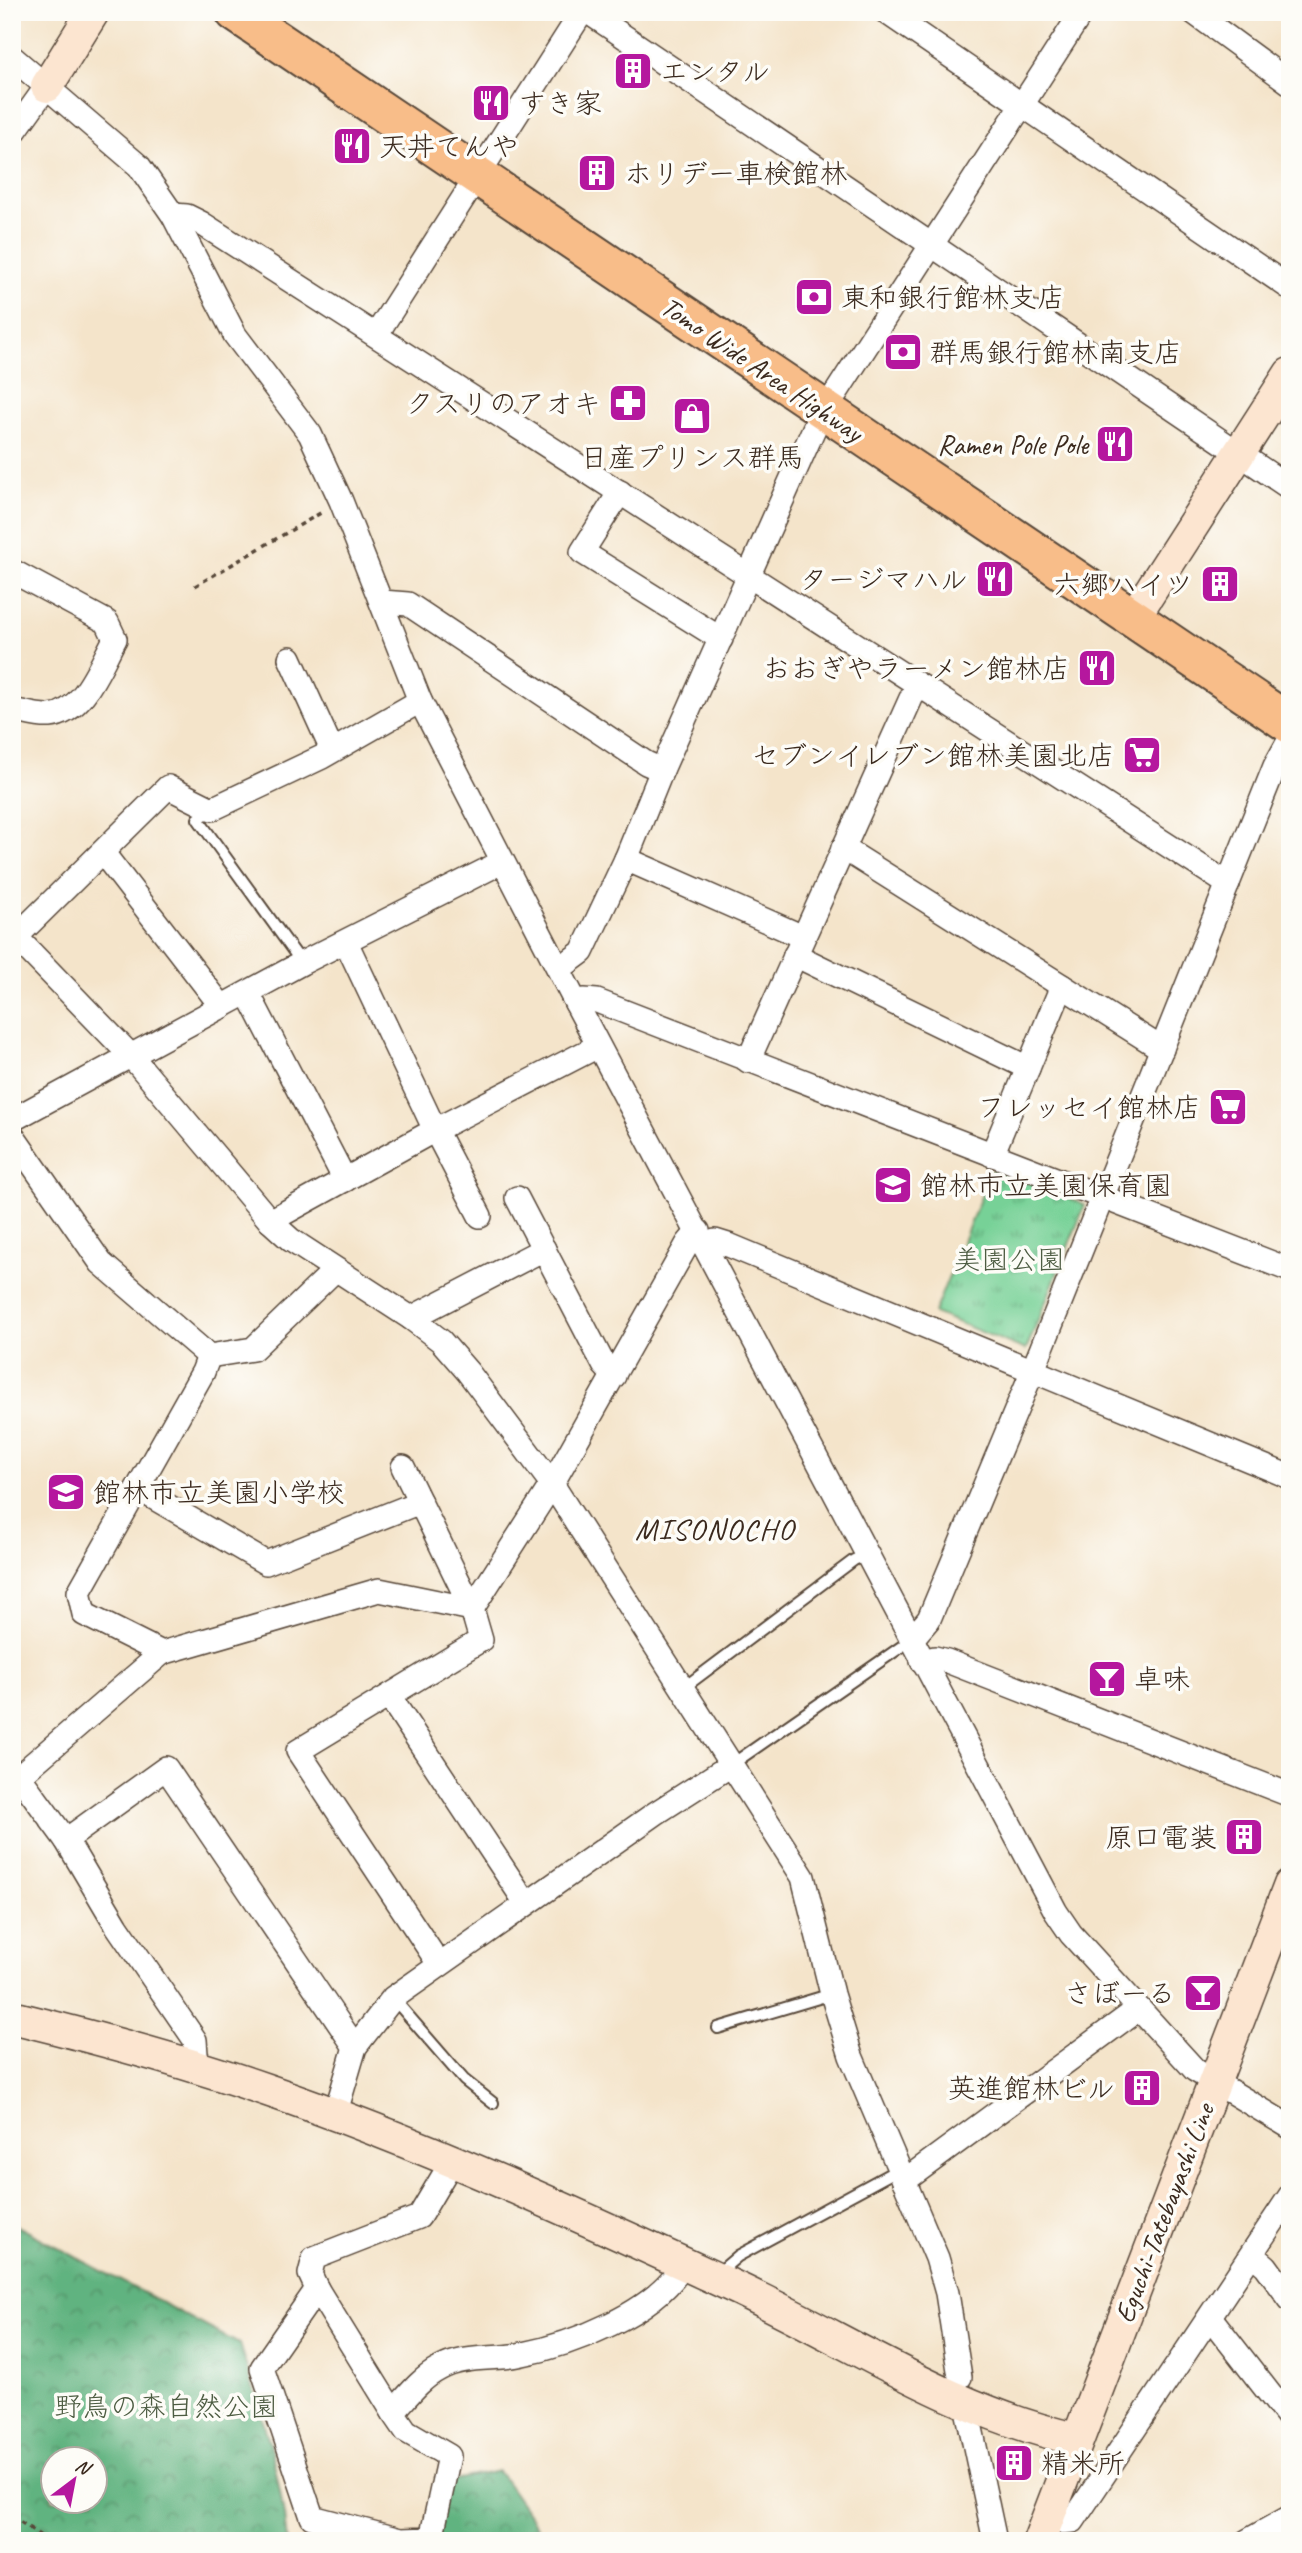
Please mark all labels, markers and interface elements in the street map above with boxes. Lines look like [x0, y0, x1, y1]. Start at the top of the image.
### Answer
building icon: エンタル [612, 50, 654, 92]
place label: エンタル [660, 54, 770, 89]
restaurant icon: すき家 [470, 82, 512, 124]
place label: すき家 [518, 86, 602, 121]
restaurant icon: 天丼てんや [331, 125, 373, 167]
place label: 天丼てんや [379, 129, 519, 164]
building icon: ホリデー車検館林 [576, 152, 618, 194]
place label: ホリデー車検館林 [624, 156, 847, 191]
bank icon: 東和銀行館林支店 [793, 276, 835, 318]
place label: 東和銀行館林支店 [841, 280, 1065, 315]
street label: Tomo Wide Area Highway [655, 289, 871, 451]
bank icon: 群馬銀行館林南支店 [882, 331, 924, 373]
place label: 群馬銀行館林南支店 [930, 335, 1182, 370]
pharmacy icon: クスリのアオキ [607, 382, 649, 424]
place label: クスリのアオキ [406, 386, 601, 421]
shop icon: 日産プリンス群馬 [671, 395, 713, 437]
restaurant icon: Ramen Pole Pole [1094, 423, 1136, 465]
place label: Ramen Pole Pole [938, 427, 1090, 462]
place label: 日産プリンス群馬 [580, 440, 804, 475]
restaurant icon: タージマハル [974, 558, 1016, 600]
place label: タージマハル [799, 562, 968, 597]
building icon: 六郷ハイツ [1199, 563, 1241, 605]
place label: 六郷ハイツ [1053, 567, 1193, 602]
restaurant icon: おおぎやラーメン館林店 [1076, 647, 1118, 689]
place label: おおぎやラーメン館林店 [762, 651, 1070, 686]
supermarket icon: セブンイレブン館林美園北店 [1121, 734, 1163, 776]
place label: セブンイレブン館林美園北店 [751, 738, 1115, 773]
supermarket icon: フレッセイ館林店 [1207, 1086, 1249, 1128]
place label: フレッセイ館林店 [977, 1090, 1201, 1125]
school or university icon: 館林市立美園保育園 [872, 1164, 914, 1206]
place label: 館林市立美園保育園 [920, 1168, 1172, 1203]
park label: 美園公園 [953, 1242, 1065, 1277]
school or university icon: 館林市立美園小学校 [45, 1471, 87, 1513]
place label: 館林市立美園小学校 [93, 1475, 345, 1510]
district label: MISONOCHO [635, 1510, 796, 1548]
bar icon: 卓味 [1086, 1658, 1128, 1700]
place label: 卓味 [1134, 1662, 1190, 1697]
building icon: 原口電装 [1223, 1816, 1265, 1858]
place label: 原口電装 [1105, 1820, 1217, 1855]
bar icon: さぼーる [1182, 1972, 1224, 2014]
place label: さぼーる [1064, 1976, 1176, 2011]
building icon: 英進館林ビル [1121, 2067, 1163, 2109]
place label: 英進館林ビル [948, 2071, 1115, 2106]
street label: Eguchi-Tatebayashi Line [1106, 2097, 1222, 2327]
park label: 野鳥の森自然公園 [54, 2389, 278, 2424]
building icon: 精米所 [993, 2442, 1035, 2484]
north arrow [38, 2444, 108, 2514]
place label: 精米所 [1041, 2446, 1125, 2481]
text: N [71, 2453, 97, 2481]

